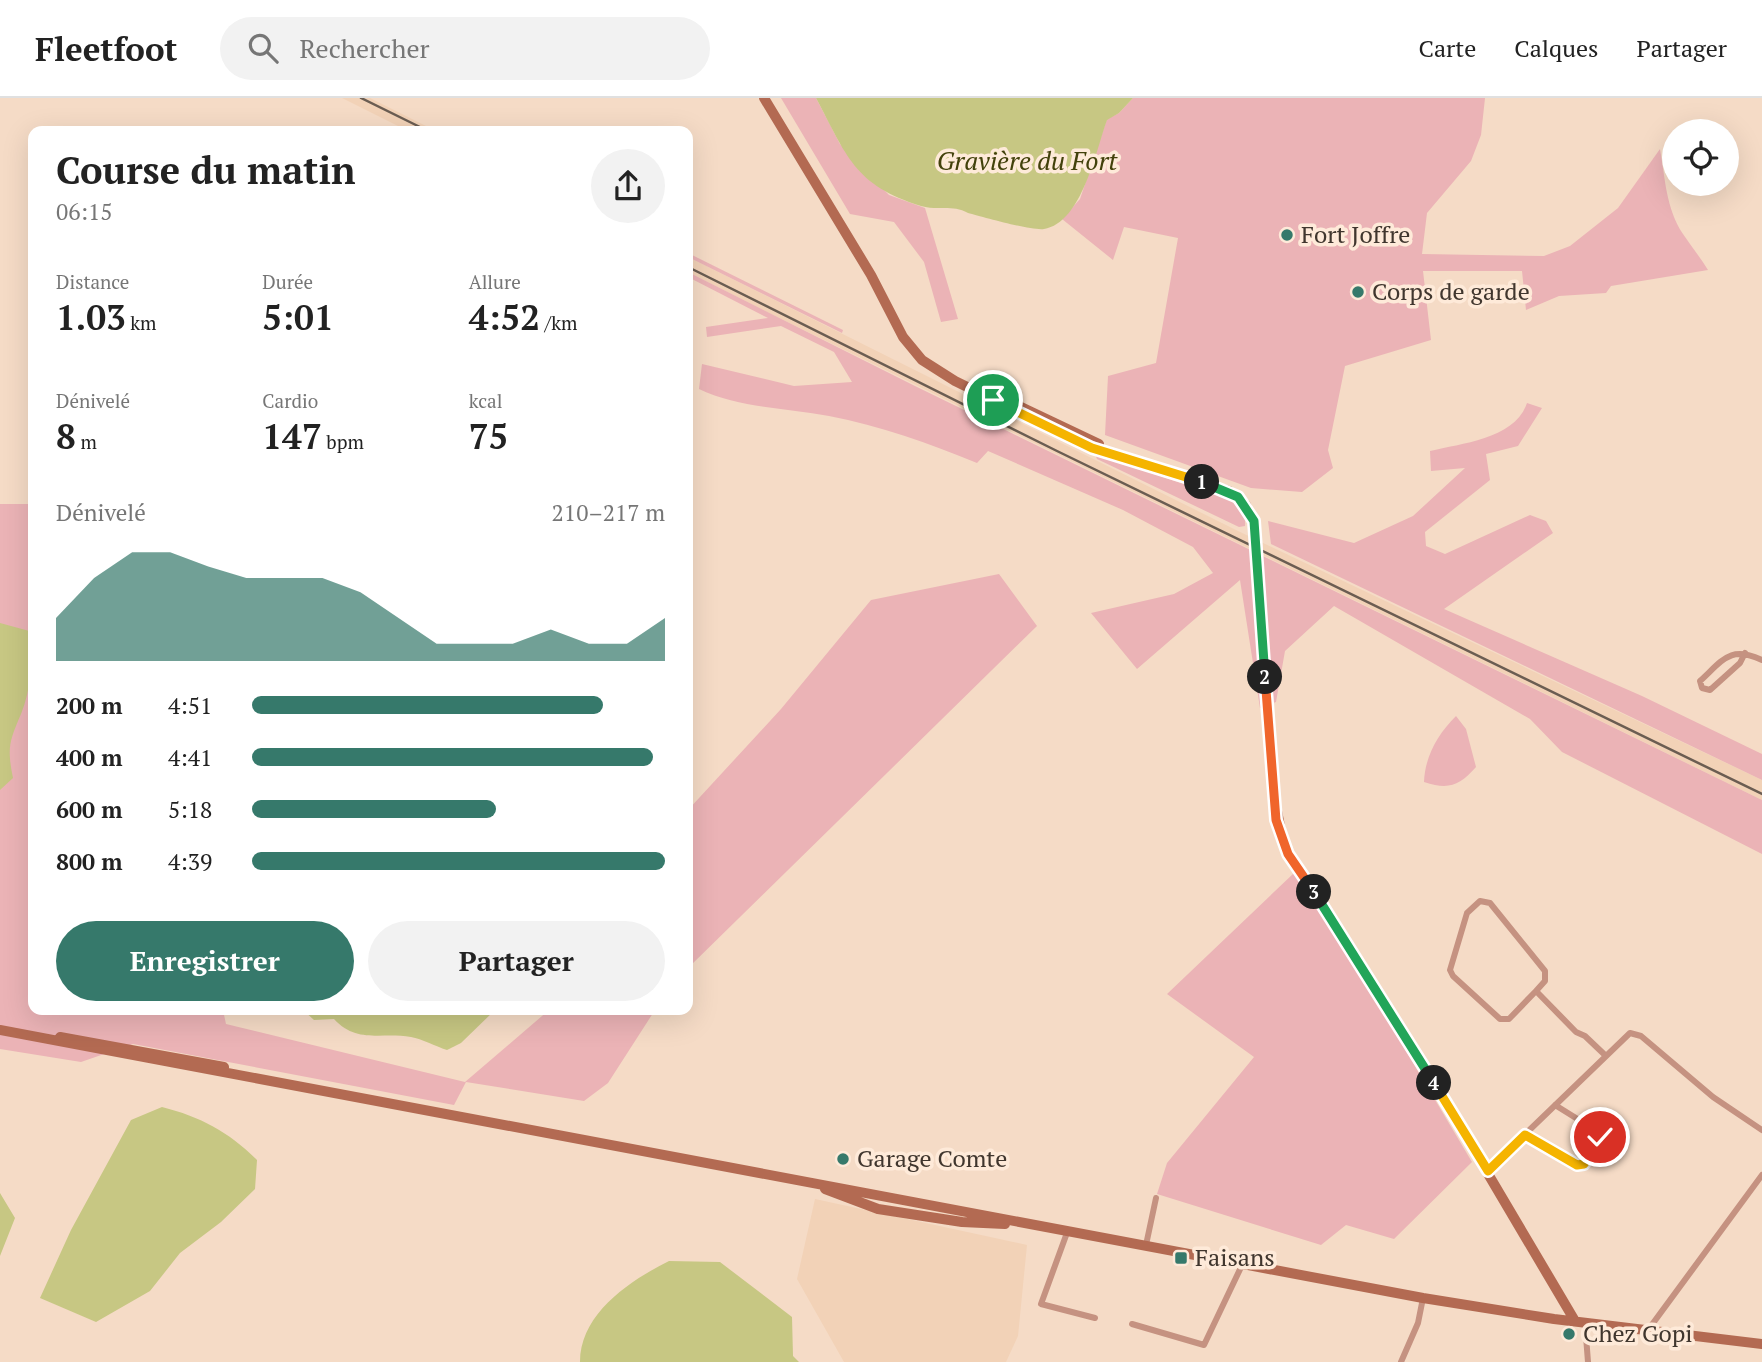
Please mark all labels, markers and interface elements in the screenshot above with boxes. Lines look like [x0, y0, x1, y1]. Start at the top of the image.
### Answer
search box [220, 17, 710, 80]
text: Fleetfoot [35, 27, 178, 70]
icon: search [244, 29, 282, 67]
text: Rechercher [300, 31, 430, 65]
text: Carte [1418, 32, 1476, 64]
text: Calques [1514, 32, 1598, 64]
text: Partager [1636, 32, 1727, 64]
map controls [1662, 119, 1739, 196]
button: locate [1662, 119, 1739, 196]
water label: Gravière du Fort [937, 143, 1119, 177]
text: Course du matin [56, 145, 356, 195]
button: share [591, 149, 665, 223]
text: 06:15 [56, 196, 113, 227]
place label: Fort Joffre [1301, 218, 1410, 250]
marker: Fort Joffre [1279, 227, 1295, 243]
text: Distance [56, 269, 129, 294]
text: Durée [262, 269, 313, 294]
text: Allure [469, 269, 521, 294]
place label: Corps de garde [1372, 275, 1530, 307]
marker: Corps de garde [1350, 284, 1366, 300]
text: 1.03 [56, 294, 126, 340]
text: 5:01 [262, 294, 334, 340]
text: 4:52 [469, 294, 540, 340]
text: km [126, 310, 157, 335]
text: /km [540, 310, 577, 335]
pin [963, 370, 1023, 430]
icon: arrive [974, 381, 1012, 419]
text: Dénivelé [56, 388, 130, 413]
text: Cardio [262, 388, 318, 413]
text: kcal [469, 388, 502, 413]
text: 8 [56, 413, 76, 459]
text: 147 [262, 413, 322, 459]
text: 75 [469, 413, 508, 459]
text: m [76, 429, 97, 454]
text: bpm [322, 429, 364, 454]
pin: 1 [1184, 464, 1220, 500]
text: 1 [1196, 469, 1207, 494]
text: Dénivelé [56, 497, 146, 528]
text: 210–217 m [552, 497, 665, 528]
pin: 2 [1248, 660, 1282, 694]
text: 2 [1259, 664, 1270, 689]
text: 200 m [56, 690, 122, 721]
text: 4:51 [168, 690, 212, 721]
text: 400 m [56, 742, 122, 773]
text: 4:41 [168, 742, 212, 773]
text: 600 m [56, 794, 122, 825]
text: 5:18 [168, 794, 212, 825]
text: 800 m [56, 846, 122, 877]
text: 4:39 [168, 846, 212, 877]
pin: 3 [1296, 874, 1332, 910]
text: 3 [1308, 879, 1319, 904]
button: Enregistrer [56, 921, 354, 1001]
button: Partager [368, 921, 665, 1001]
pin: 4 [1416, 1066, 1452, 1100]
text: 4 [1428, 1070, 1439, 1095]
pin [1570, 1107, 1630, 1167]
icon: check [1581, 1118, 1619, 1156]
place label: Garage Comte [857, 1142, 1007, 1174]
marker: Garage Comte [835, 1151, 851, 1167]
place label: Faisans [1195, 1241, 1275, 1273]
marker: Faisans [1173, 1250, 1189, 1266]
place label: Chez Gopi [1583, 1317, 1693, 1349]
marker: Chez Gopi [1561, 1326, 1577, 1342]

